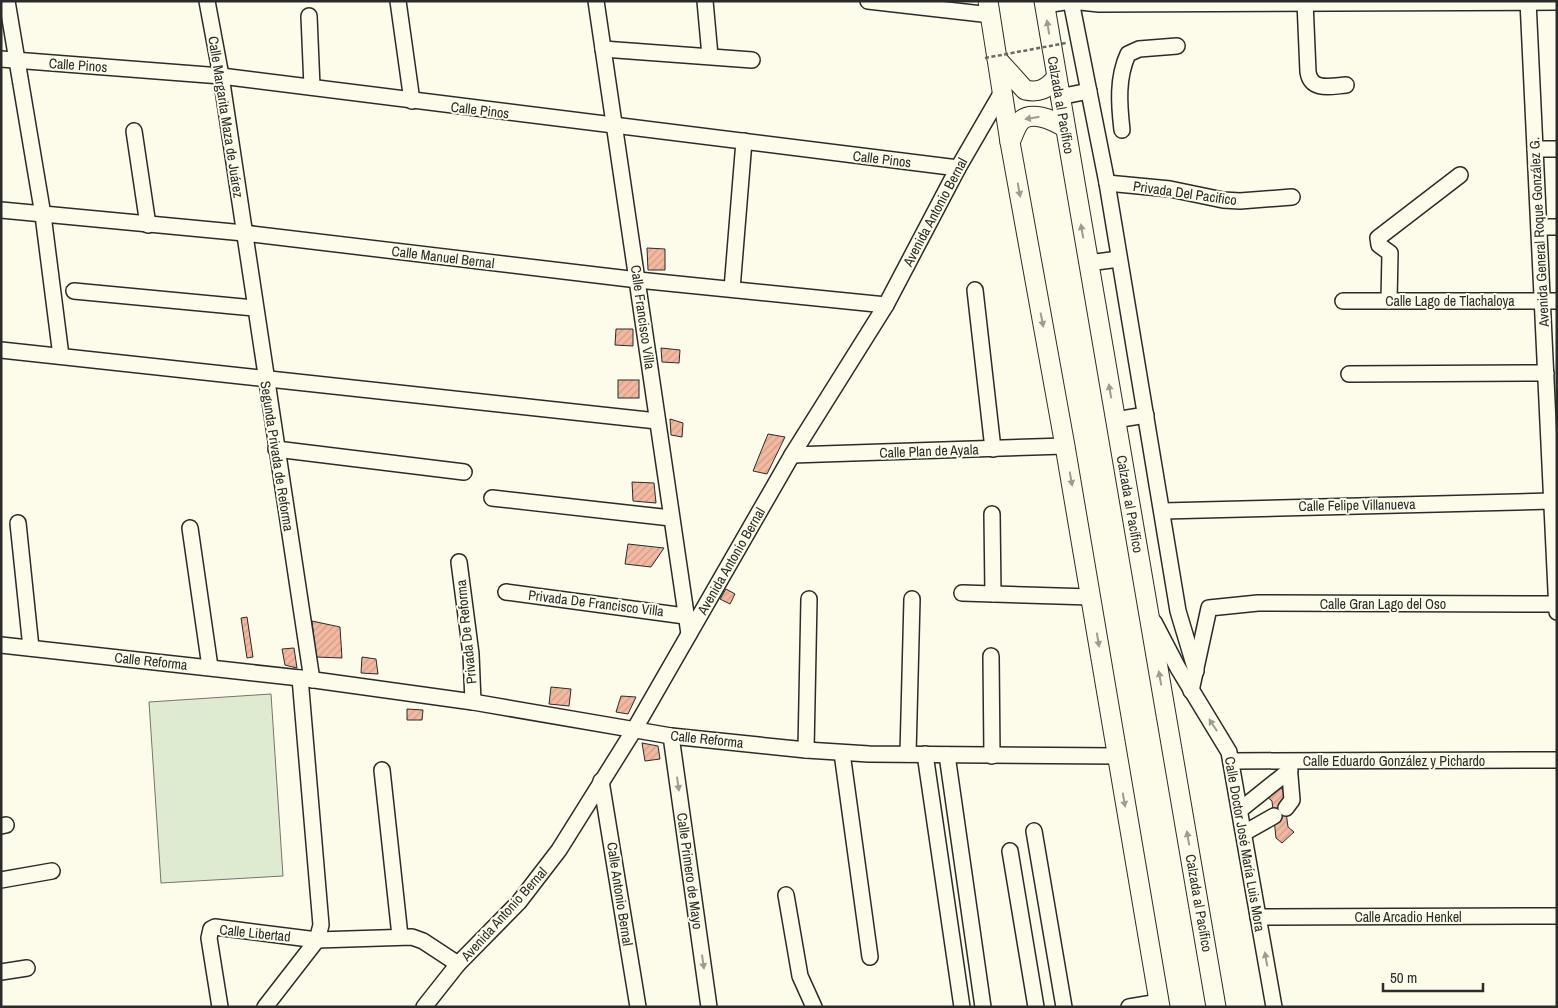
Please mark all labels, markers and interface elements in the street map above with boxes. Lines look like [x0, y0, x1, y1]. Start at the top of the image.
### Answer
one-way arrow [1044, 18, 1052, 34]
street label: Calle Margarita Maza de Juárez [204, 35, 248, 199]
street label: Calle Pinos [48, 54, 108, 76]
street label: Calzada al Pacífico [1044, 55, 1078, 155]
street label: Calle Pinos [450, 97, 510, 123]
one-way arrow [1023, 115, 1039, 123]
street label: Avenida General Roque González G. [1525, 137, 1553, 328]
street label: Calle Pinos [852, 146, 912, 172]
street label: Avenida Antonio Bernal [898, 155, 971, 270]
street label: Privada Del Pacifico [1132, 177, 1238, 209]
one-way arrow [1015, 182, 1023, 198]
one-way arrow [1078, 222, 1086, 238]
street label: Calle Manuel Bernal [391, 242, 495, 272]
street label: Calle Francisco Villa [627, 264, 659, 371]
street label: Calle Lago de Tlachaloya [1385, 292, 1515, 310]
one-way arrow [1038, 312, 1046, 328]
street label: Segunda Privada de Reforma [256, 380, 298, 533]
one-way arrow [1106, 382, 1114, 398]
street label: Calle Plan de Ayala [879, 440, 980, 462]
street label: Calzada al Pacífico [1113, 454, 1147, 554]
one-way arrow [1067, 472, 1075, 488]
street label: Calle Felipe Villanueva [1298, 495, 1416, 515]
street label: Avenida Antonio Bernal [693, 504, 769, 619]
street label: Privada De Reforma [452, 578, 480, 685]
street label: Privada De Francisco Villa [527, 586, 665, 620]
street label: Calle Gran Lago del Oso [1320, 595, 1446, 613]
one-way arrow [1094, 632, 1102, 648]
street label: Calle Reforma [114, 648, 189, 674]
one-way arrow [1156, 669, 1164, 685]
one-way arrow [1208, 718, 1218, 732]
street label: Calle Reforma [670, 726, 745, 752]
street label: Calle Eduardo González y Pichardo [1303, 752, 1485, 770]
street label: Calle Doctor José María Luis Mora [1221, 755, 1269, 934]
one-way arrow [674, 776, 682, 792]
one-way arrow [1121, 792, 1129, 808]
street label: Calle Primero de Mayo [673, 812, 707, 930]
one-way arrow [1183, 830, 1191, 846]
street label: Calle Antonio Bernal [603, 841, 637, 947]
street label: Calzada al Pacífico [1182, 853, 1216, 953]
street label: Avenida Antonio Bernal [456, 863, 551, 966]
street label: Calle Arcadio Henkel [1354, 908, 1462, 926]
street label: Calle Libertad [219, 920, 291, 946]
one-way arrow [1261, 950, 1269, 966]
one-way arrow [699, 954, 707, 970]
scale bar [1383, 960, 1483, 992]
text: 50 m [1390, 967, 1417, 988]

